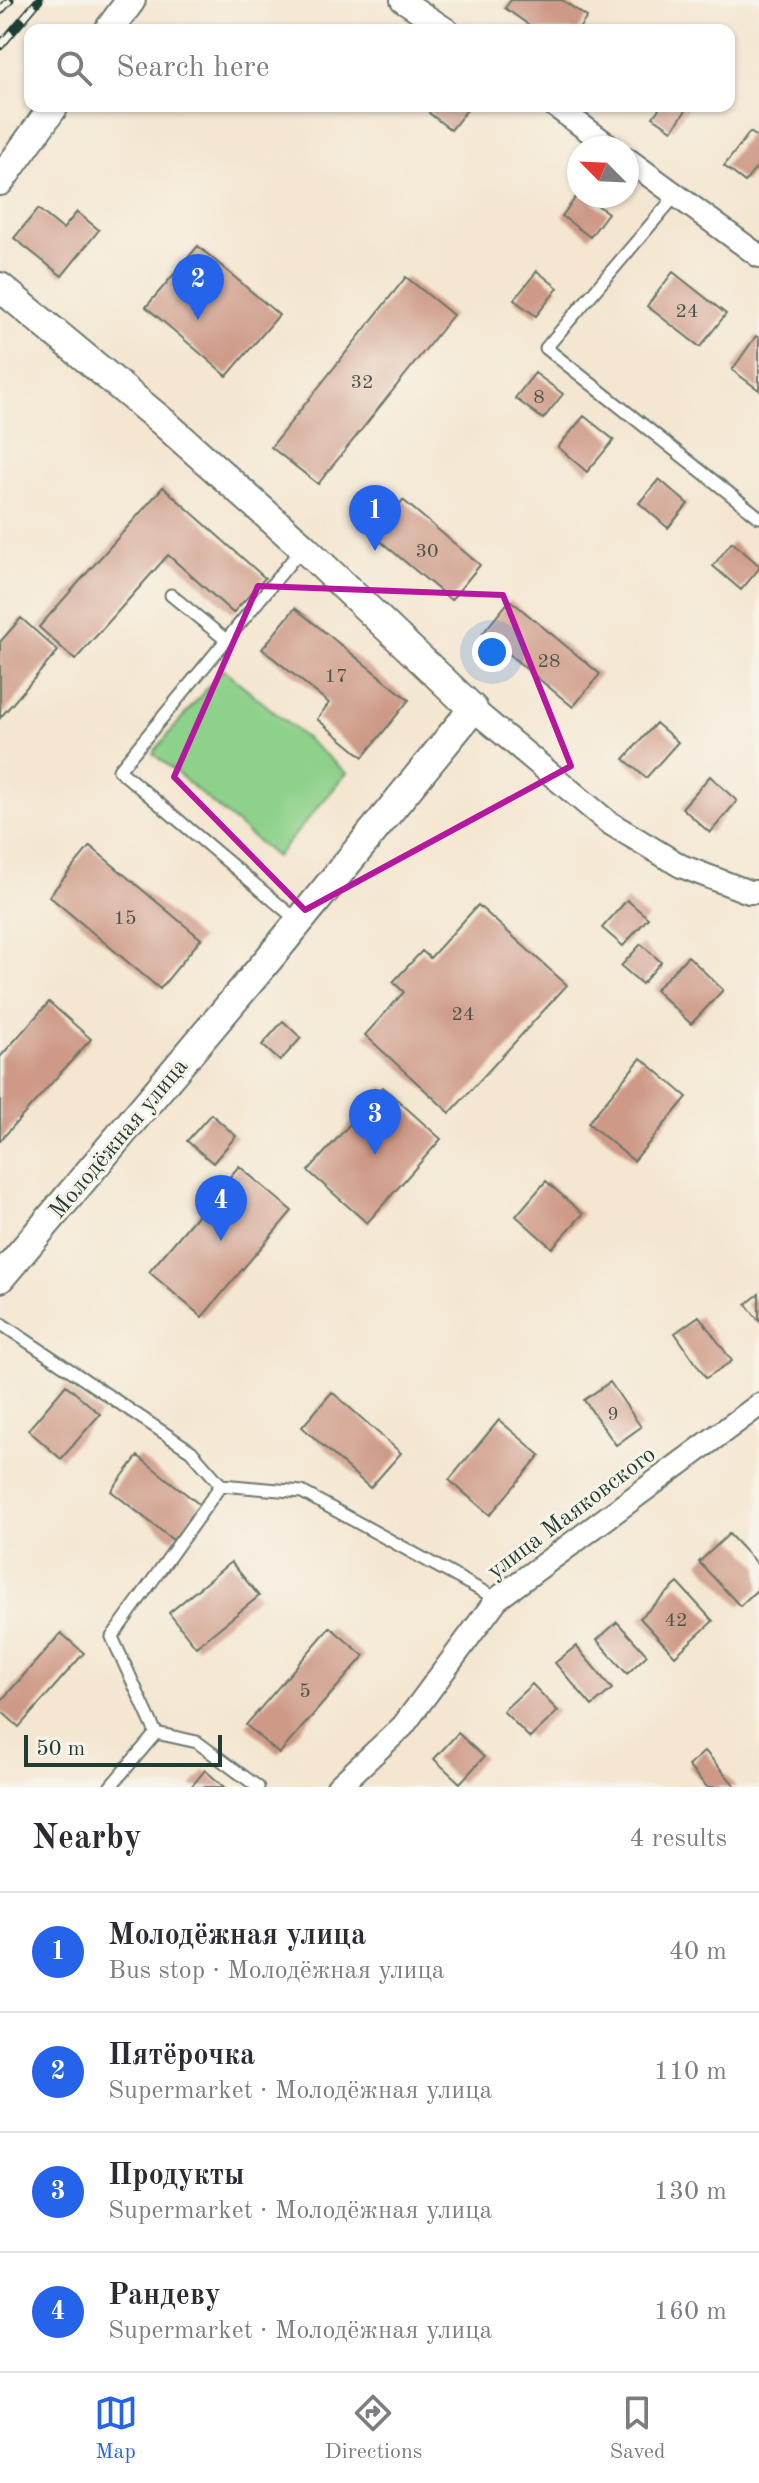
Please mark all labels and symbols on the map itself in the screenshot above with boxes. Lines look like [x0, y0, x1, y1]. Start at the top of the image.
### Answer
north arrow [567, 136, 639, 208]
pin: 2 [172, 254, 224, 320]
house number: 24 [675, 302, 699, 322]
house number: 32 [350, 373, 374, 393]
house number: 8 [533, 388, 545, 408]
pin: 1 [349, 485, 401, 551]
house number: 30 [415, 542, 439, 562]
your location [472, 632, 512, 672]
house number: 28 [537, 652, 561, 672]
house number: 17 [324, 667, 348, 687]
house number: 15 [113, 909, 137, 929]
house number: 24 [451, 1005, 475, 1025]
street label: Молодёжная улица [46, 1054, 193, 1224]
pin: 3 [349, 1089, 401, 1155]
pin: 4 [195, 1175, 247, 1241]
house number: 9 [607, 1405, 619, 1425]
street label: улица Маяковского [484, 1443, 661, 1584]
house number: 42 [664, 1611, 688, 1631]
house number: 5 [299, 1682, 311, 1702]
scale bar [24, 1731, 222, 1767]

